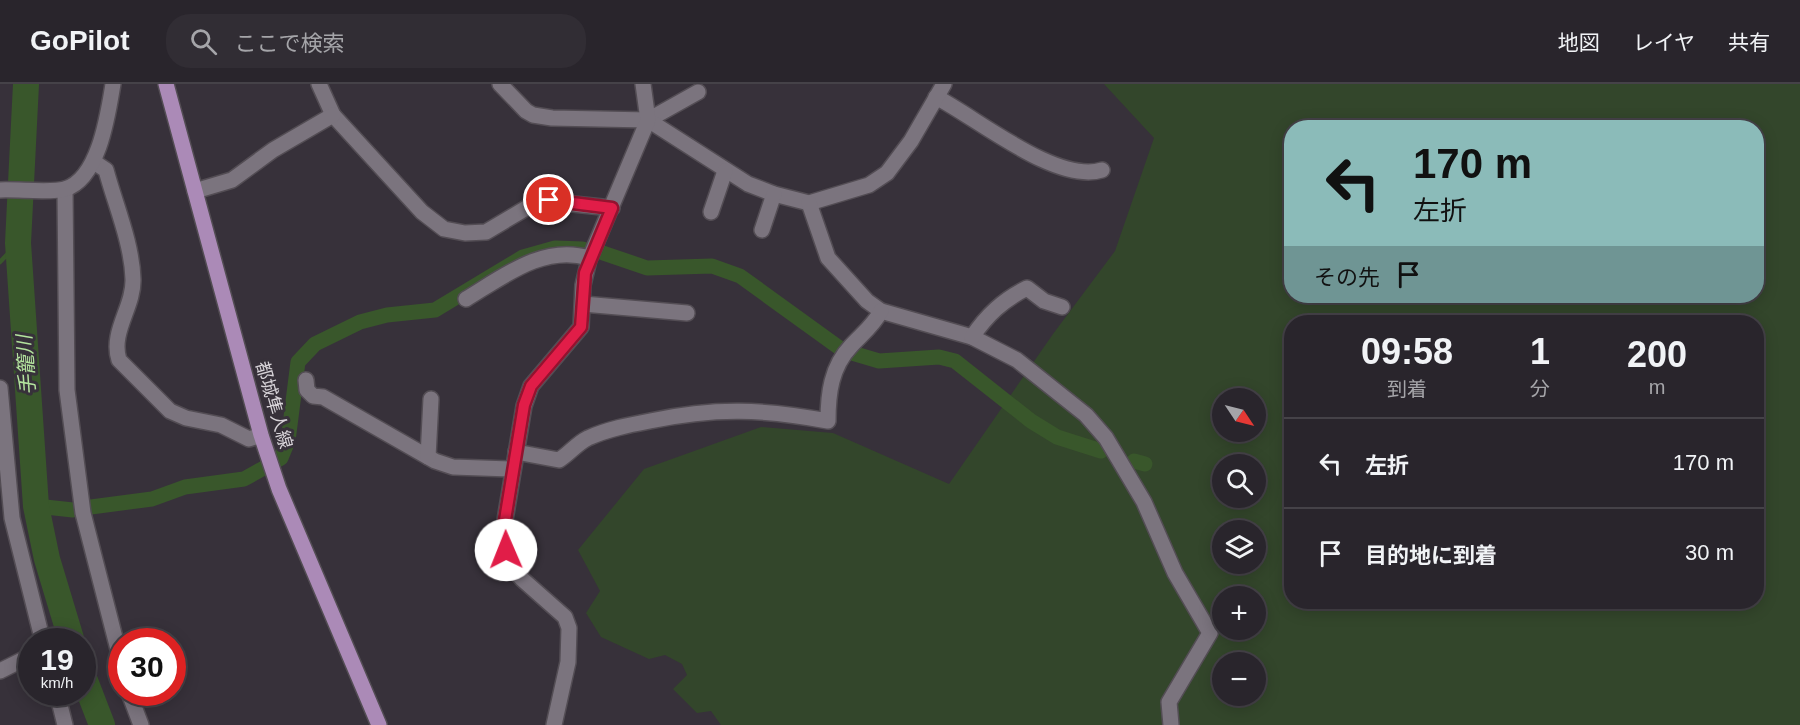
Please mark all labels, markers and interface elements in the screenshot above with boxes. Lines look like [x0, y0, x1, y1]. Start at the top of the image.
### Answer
search box [166, 14, 586, 68]
text: GoPilot [30, 25, 130, 56]
icon: search [187, 25, 220, 58]
text: ここで検索 [235, 31, 345, 56]
text: 地図 [1558, 31, 1600, 54]
text: レイヤ [1633, 31, 1695, 54]
text: 共有 [1728, 31, 1770, 54]
text: 170 m [1413, 140, 1532, 187]
icon: left [1314, 144, 1392, 222]
pin [523, 174, 574, 225]
icon: arrive [532, 183, 565, 216]
text: 左折 [1413, 196, 1467, 226]
icon: arrive [1392, 258, 1425, 291]
text: その先 [1314, 265, 1380, 290]
text: 09:58 [1361, 331, 1453, 372]
text: 1 [1530, 331, 1550, 372]
water label: 手籠川 [13, 332, 39, 396]
text: 200 [1627, 334, 1687, 375]
street label: 都城隼人線 [252, 359, 296, 451]
text: m [1649, 376, 1665, 398]
text: 到着 [1387, 378, 1427, 400]
text: 分 [1530, 378, 1550, 400]
north arrow [1212, 388, 1266, 442]
map controls [1212, 388, 1266, 706]
icon: left [1314, 447, 1347, 480]
text: 170 m [1673, 450, 1734, 475]
text: 左折 [1365, 453, 1409, 478]
button: search [1212, 454, 1266, 508]
position arrow [474, 518, 538, 582]
button: layers [1212, 520, 1266, 574]
icon: arrive [1314, 537, 1347, 570]
text: 30 m [1685, 540, 1734, 565]
text: 目的地に到着 [1365, 543, 1497, 568]
button: + [1212, 586, 1266, 640]
speed limit sign: 30 [108, 628, 186, 706]
text: 19 [40, 643, 74, 676]
button: − [1212, 652, 1266, 706]
text: km/h [41, 674, 73, 691]

